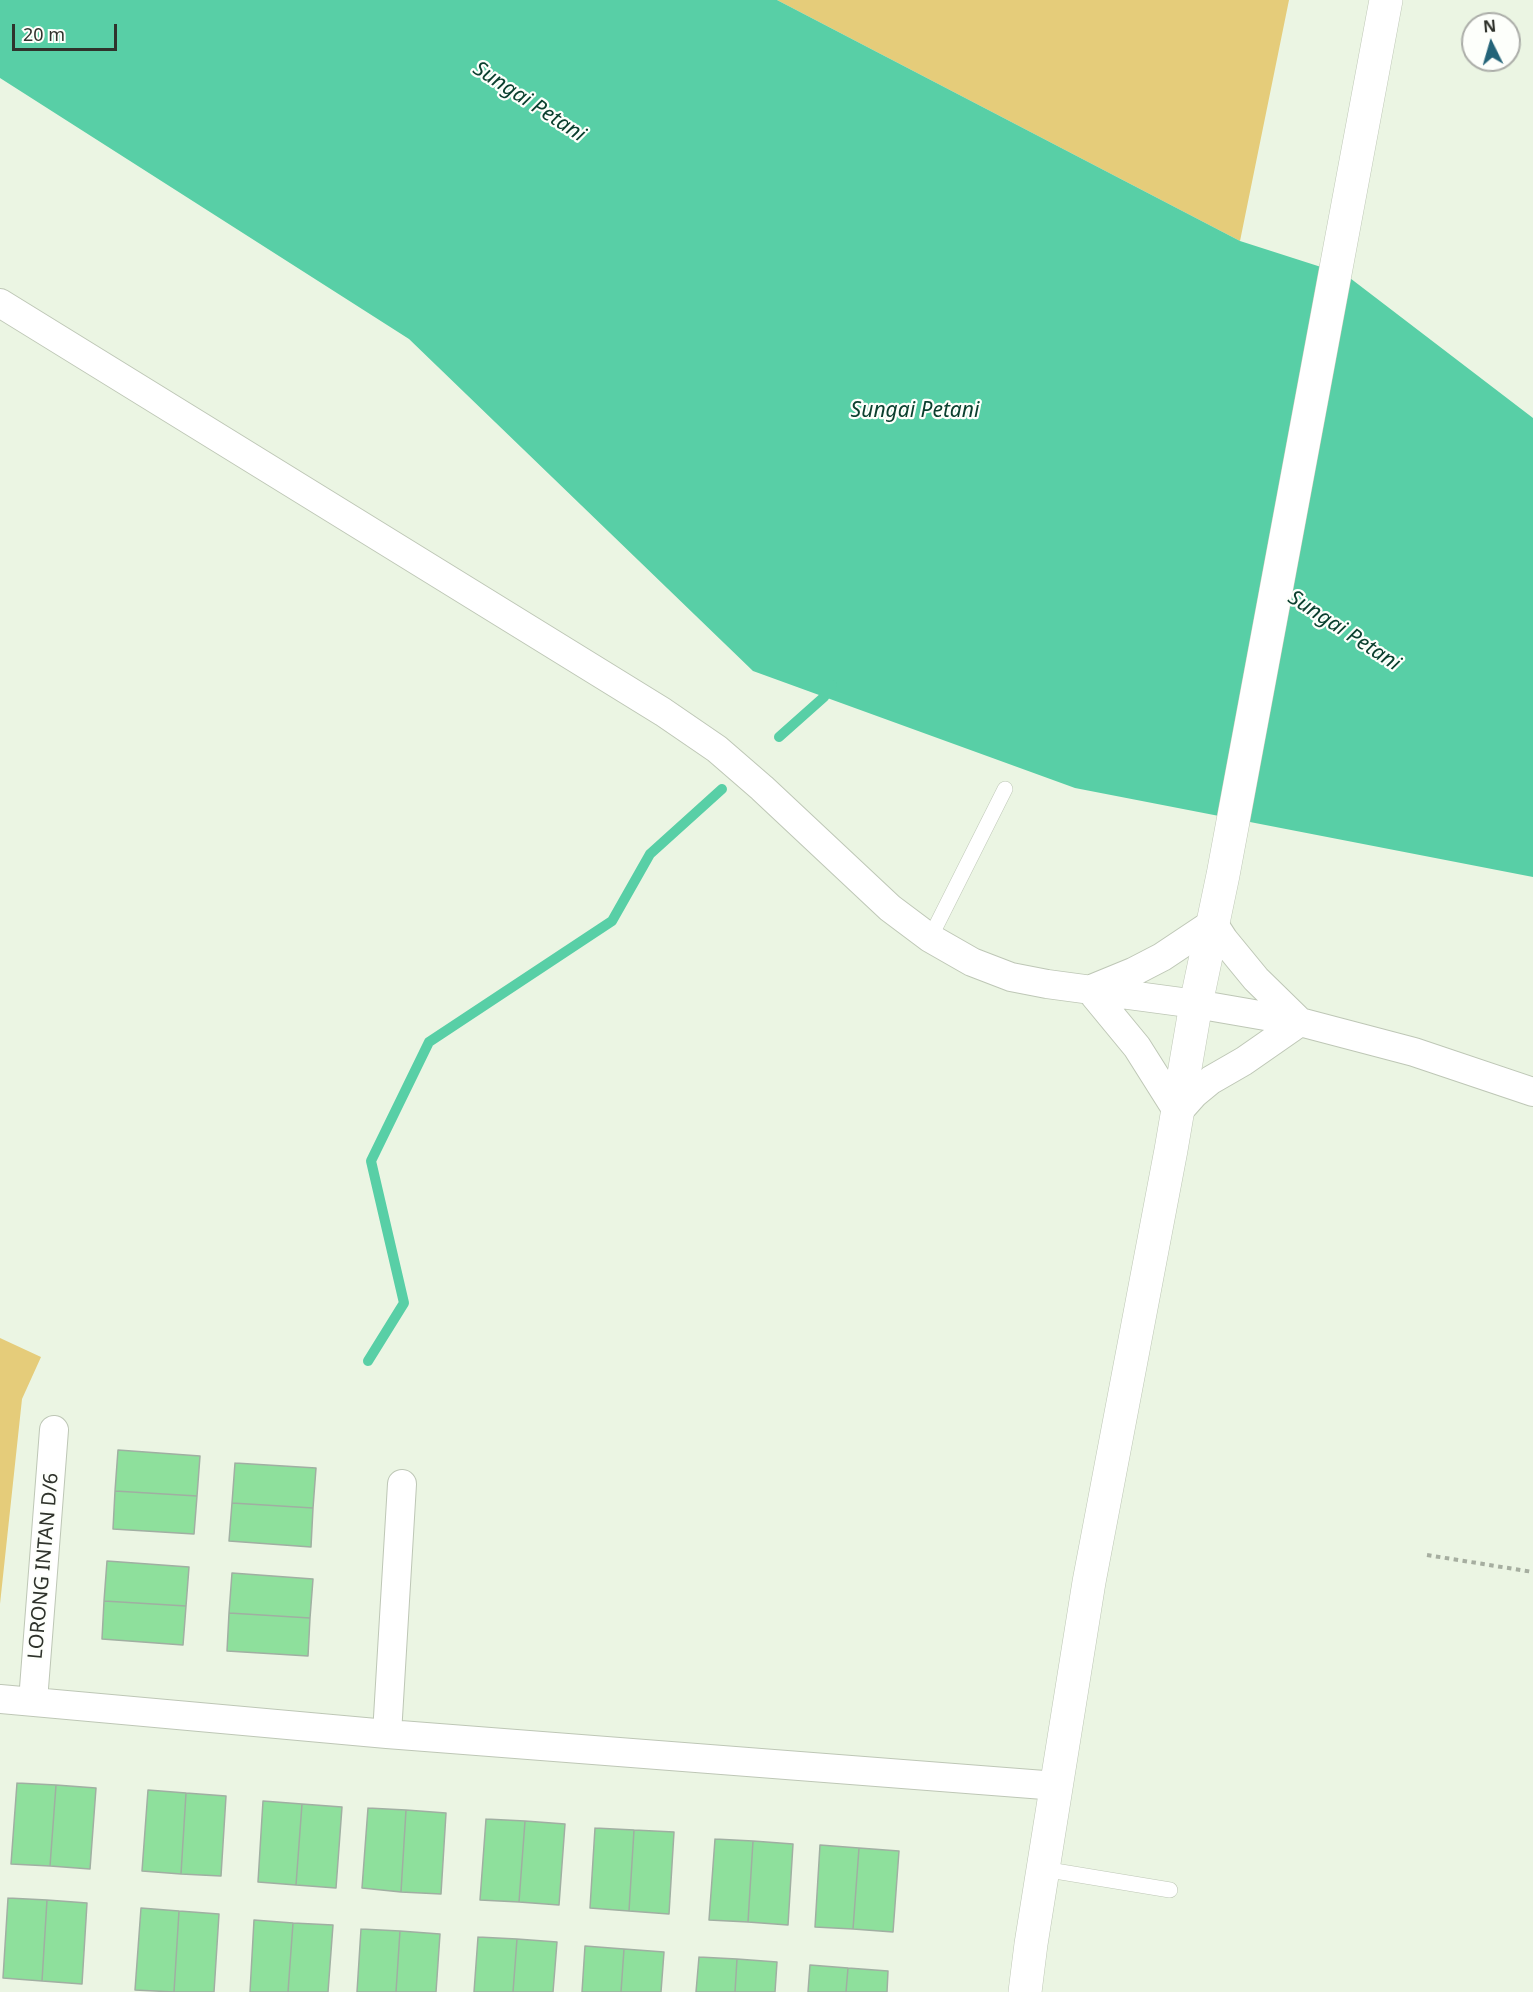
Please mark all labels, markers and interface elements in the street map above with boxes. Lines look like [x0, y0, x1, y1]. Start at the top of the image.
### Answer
scale bar [15, 12, 120, 50]
north arrow [1461, 12, 1521, 72]
text: N [1482, 15, 1497, 38]
text: 20 m [23, 22, 65, 46]
water label: Sungai Petani [468, 56, 590, 148]
water label: Sungai Petani [851, 398, 979, 424]
water label: Sungai Petani [1283, 585, 1405, 677]
street label: LORONG INTAN D/6 [24, 1472, 64, 1660]

